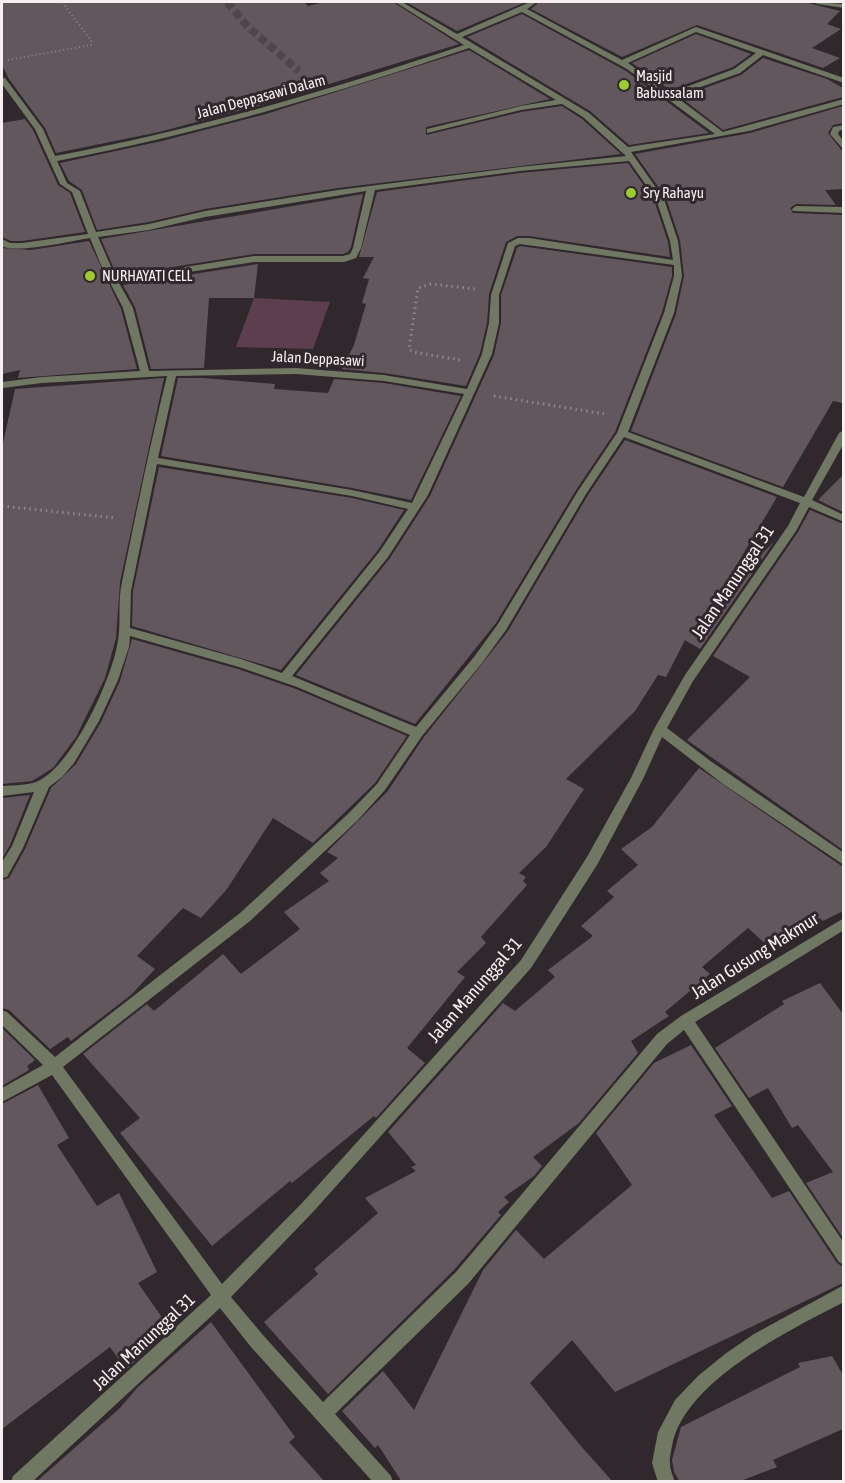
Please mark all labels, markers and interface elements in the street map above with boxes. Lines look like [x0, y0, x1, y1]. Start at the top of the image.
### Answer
place label: Masjid Babussalam [636, 67, 704, 102]
street label: Jalan Deppasawi Dalam [195, 71, 327, 123]
marker: Masjid Babussalam [617, 78, 631, 92]
place label: Sry Rahayu [643, 184, 704, 202]
marker: Sry Rahayu [624, 186, 638, 200]
place label: NURHAYATI CELL [102, 267, 192, 285]
marker: NURHAYATI CELL [83, 269, 97, 283]
street label: Jalan Deppasawi [271, 348, 365, 370]
street label: Jalan Manunggal 31 [687, 521, 779, 643]
street label: Jalan Gusung Makmur [687, 908, 823, 1004]
street label: Jalan Manunggal 31 [423, 933, 527, 1047]
street label: Jalan Manunggal 31 [88, 1289, 200, 1395]

